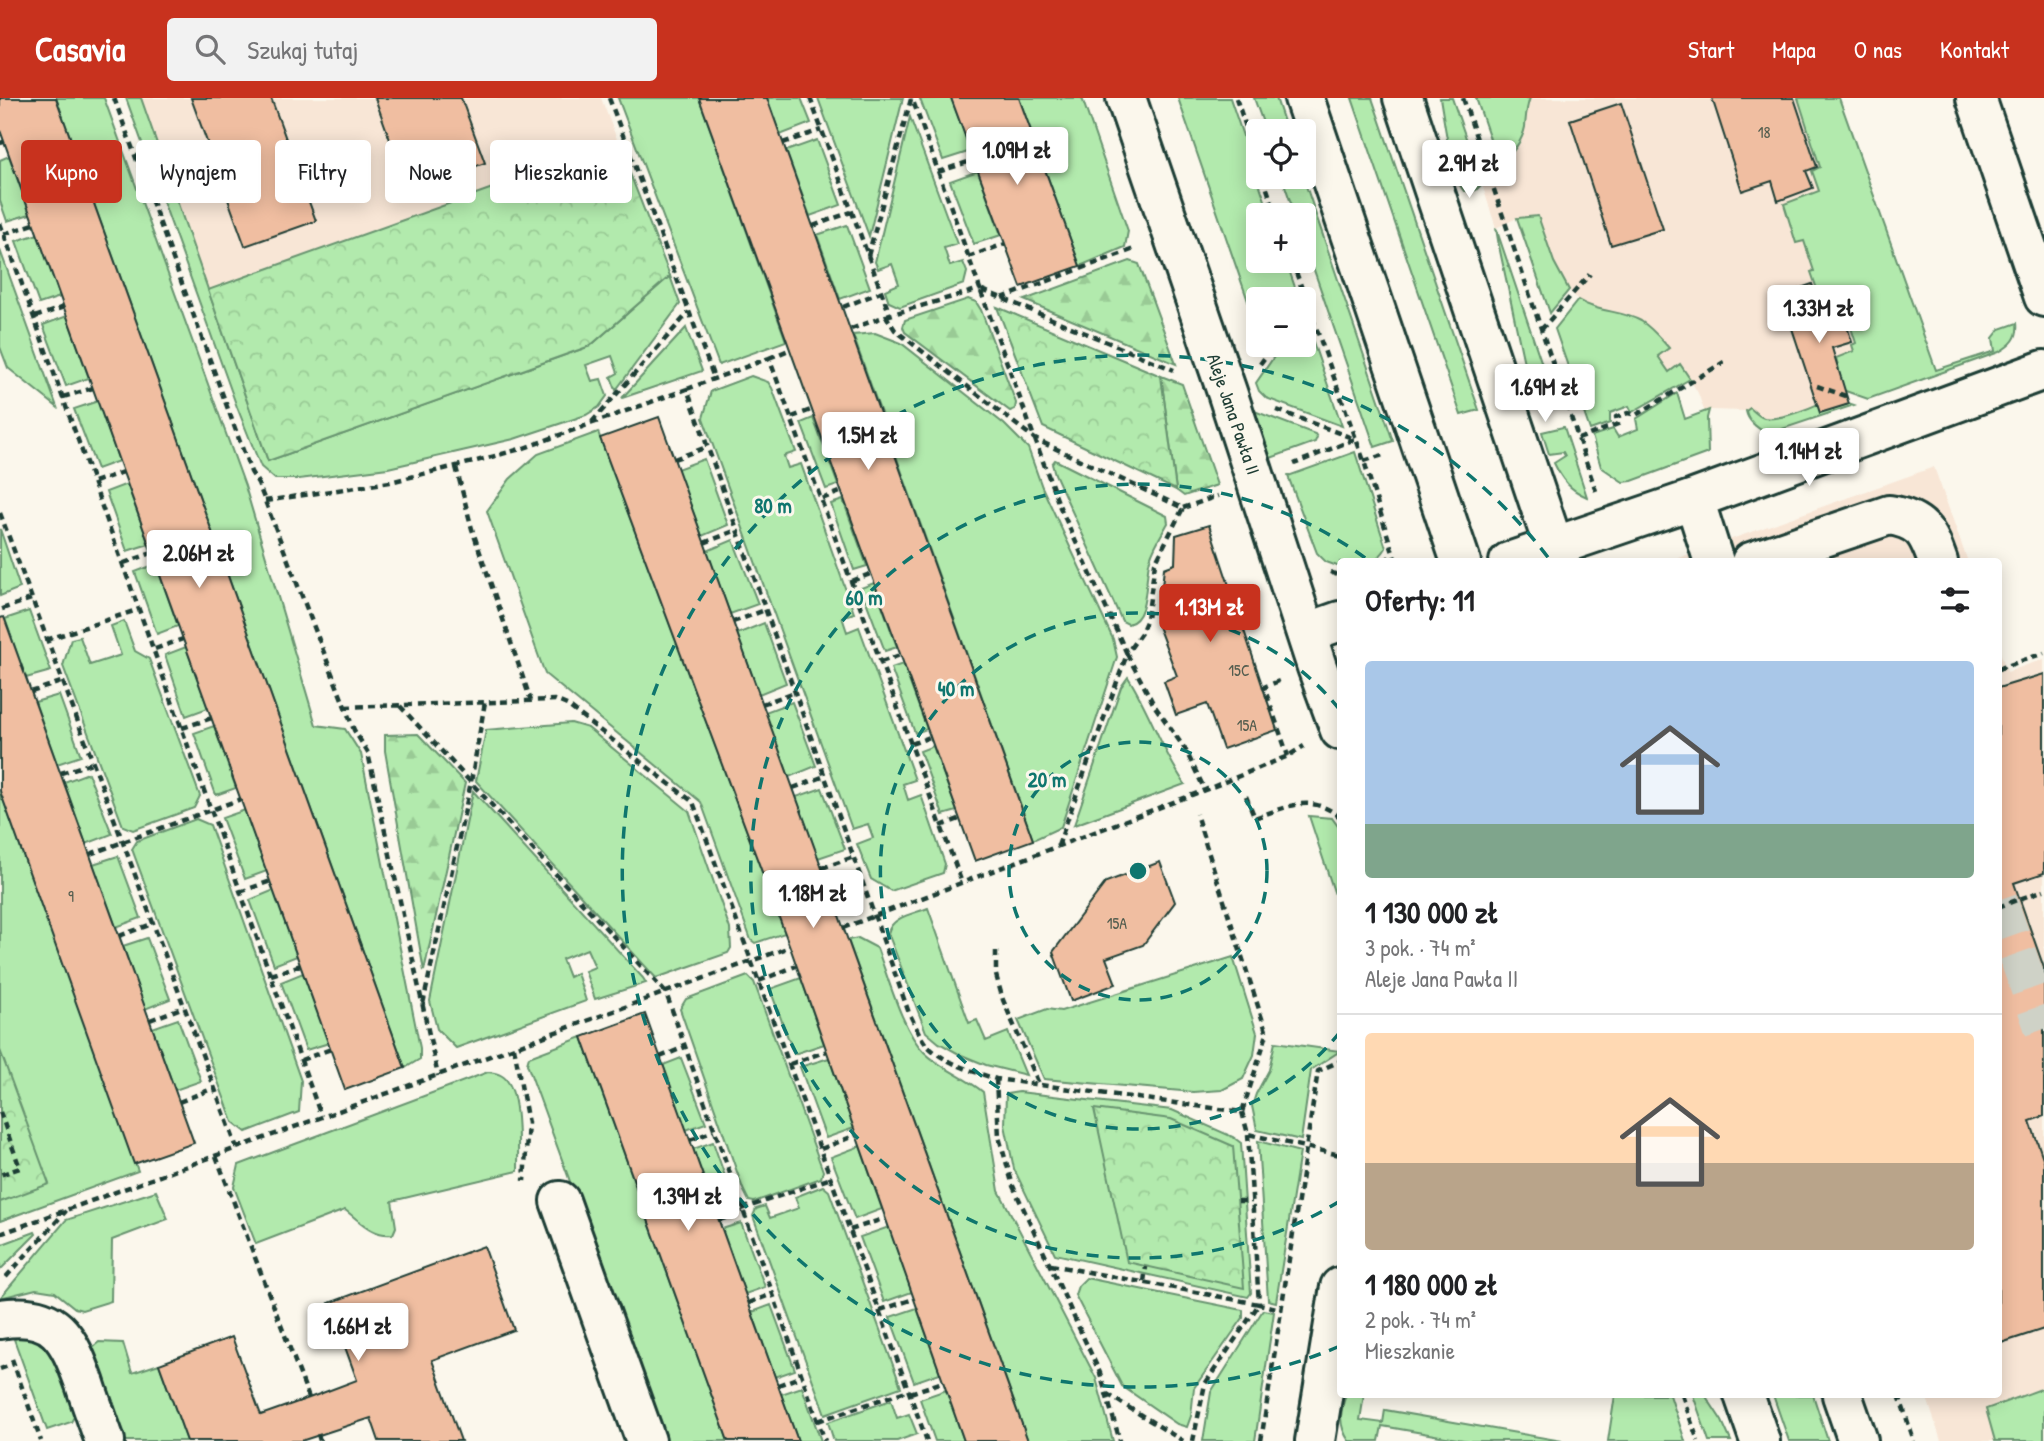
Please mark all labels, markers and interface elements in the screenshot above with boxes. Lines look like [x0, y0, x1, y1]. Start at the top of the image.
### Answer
search box [167, 18, 657, 81]
text: Casavia [35, 27, 125, 71]
icon: search [191, 30, 229, 68]
text: Szukaj tutaj [247, 32, 358, 67]
text: Start [1688, 33, 1734, 65]
text: Mapa [1772, 33, 1816, 65]
text: O nas [1854, 33, 1902, 65]
text: Kontakt [1940, 33, 2009, 65]
map controls [1246, 119, 1316, 357]
button: locate [1246, 119, 1316, 189]
house number: 18 [1758, 121, 1770, 143]
pin: 1.09M zł [945, 127, 1089, 187]
text: 1.09M zł [982, 134, 1052, 165]
chip: Kupno [21, 140, 122, 203]
chip: Wynajem [136, 140, 261, 203]
chip: Filtry [275, 140, 371, 203]
chip: Nowe [385, 140, 476, 203]
chip: Mieszkanie [490, 140, 632, 203]
pin: 2.9M zł [1404, 140, 1534, 200]
text: 2.9M zł [1438, 147, 1500, 178]
button: + [1246, 203, 1316, 273]
pin: 1.33M zł [1747, 286, 1891, 345]
button: − [1246, 287, 1316, 357]
text: 1.33M zł [1783, 292, 1855, 323]
street label: Aleje Jana Pawła II [1201, 350, 1267, 478]
pin: 1.69M zł [1473, 364, 1617, 424]
text: 1.69M zł [1511, 371, 1579, 402]
pin: 1.5M zł [803, 412, 933, 472]
text: 1.5M zł [838, 419, 898, 450]
pin: 1.14M zł [1737, 428, 1881, 488]
text: 1.14M zł [1775, 435, 1843, 466]
text: 80 m [754, 491, 792, 520]
pin: 2.06M zł [127, 531, 271, 590]
text: 2.06M zł [163, 537, 235, 568]
text: Oferty: 11 [1365, 580, 1475, 620]
icon: filters [1936, 581, 1974, 619]
text: 60 m [846, 583, 882, 612]
pin: 1.13M zł [1138, 584, 1282, 644]
text: 1.13M zł [1175, 591, 1245, 622]
house number: 15C [1228, 659, 1250, 681]
text: 40 m [938, 674, 974, 703]
icon: home [1607, 707, 1733, 833]
house number: 15A [1237, 714, 1257, 736]
text: 20 m [1028, 765, 1066, 794]
centre of rings [1126, 859, 1150, 883]
pin: 1.18M zł [741, 870, 885, 930]
text: 1.18M zł [778, 877, 848, 908]
house number: 9 [68, 885, 74, 907]
text: 1 130 000 zł [1365, 892, 1499, 932]
house number: 15A [1107, 912, 1127, 934]
text: 3 pok. · 74 m² [1365, 932, 1476, 963]
text: Aleje Jana Pawła II [1365, 963, 1518, 994]
icon: home [1607, 1079, 1733, 1205]
pin: 1.39M zł [616, 1174, 760, 1233]
text: 1.39M zł [653, 1180, 723, 1211]
text: 1 180 000 zł [1365, 1264, 1498, 1304]
pin: 1.66M zł [286, 1304, 430, 1363]
text: 2 pok. · 74 m² [1365, 1304, 1476, 1335]
text: 1.66M zł [323, 1310, 393, 1341]
text: Mieszkanie [1365, 1335, 1455, 1366]

